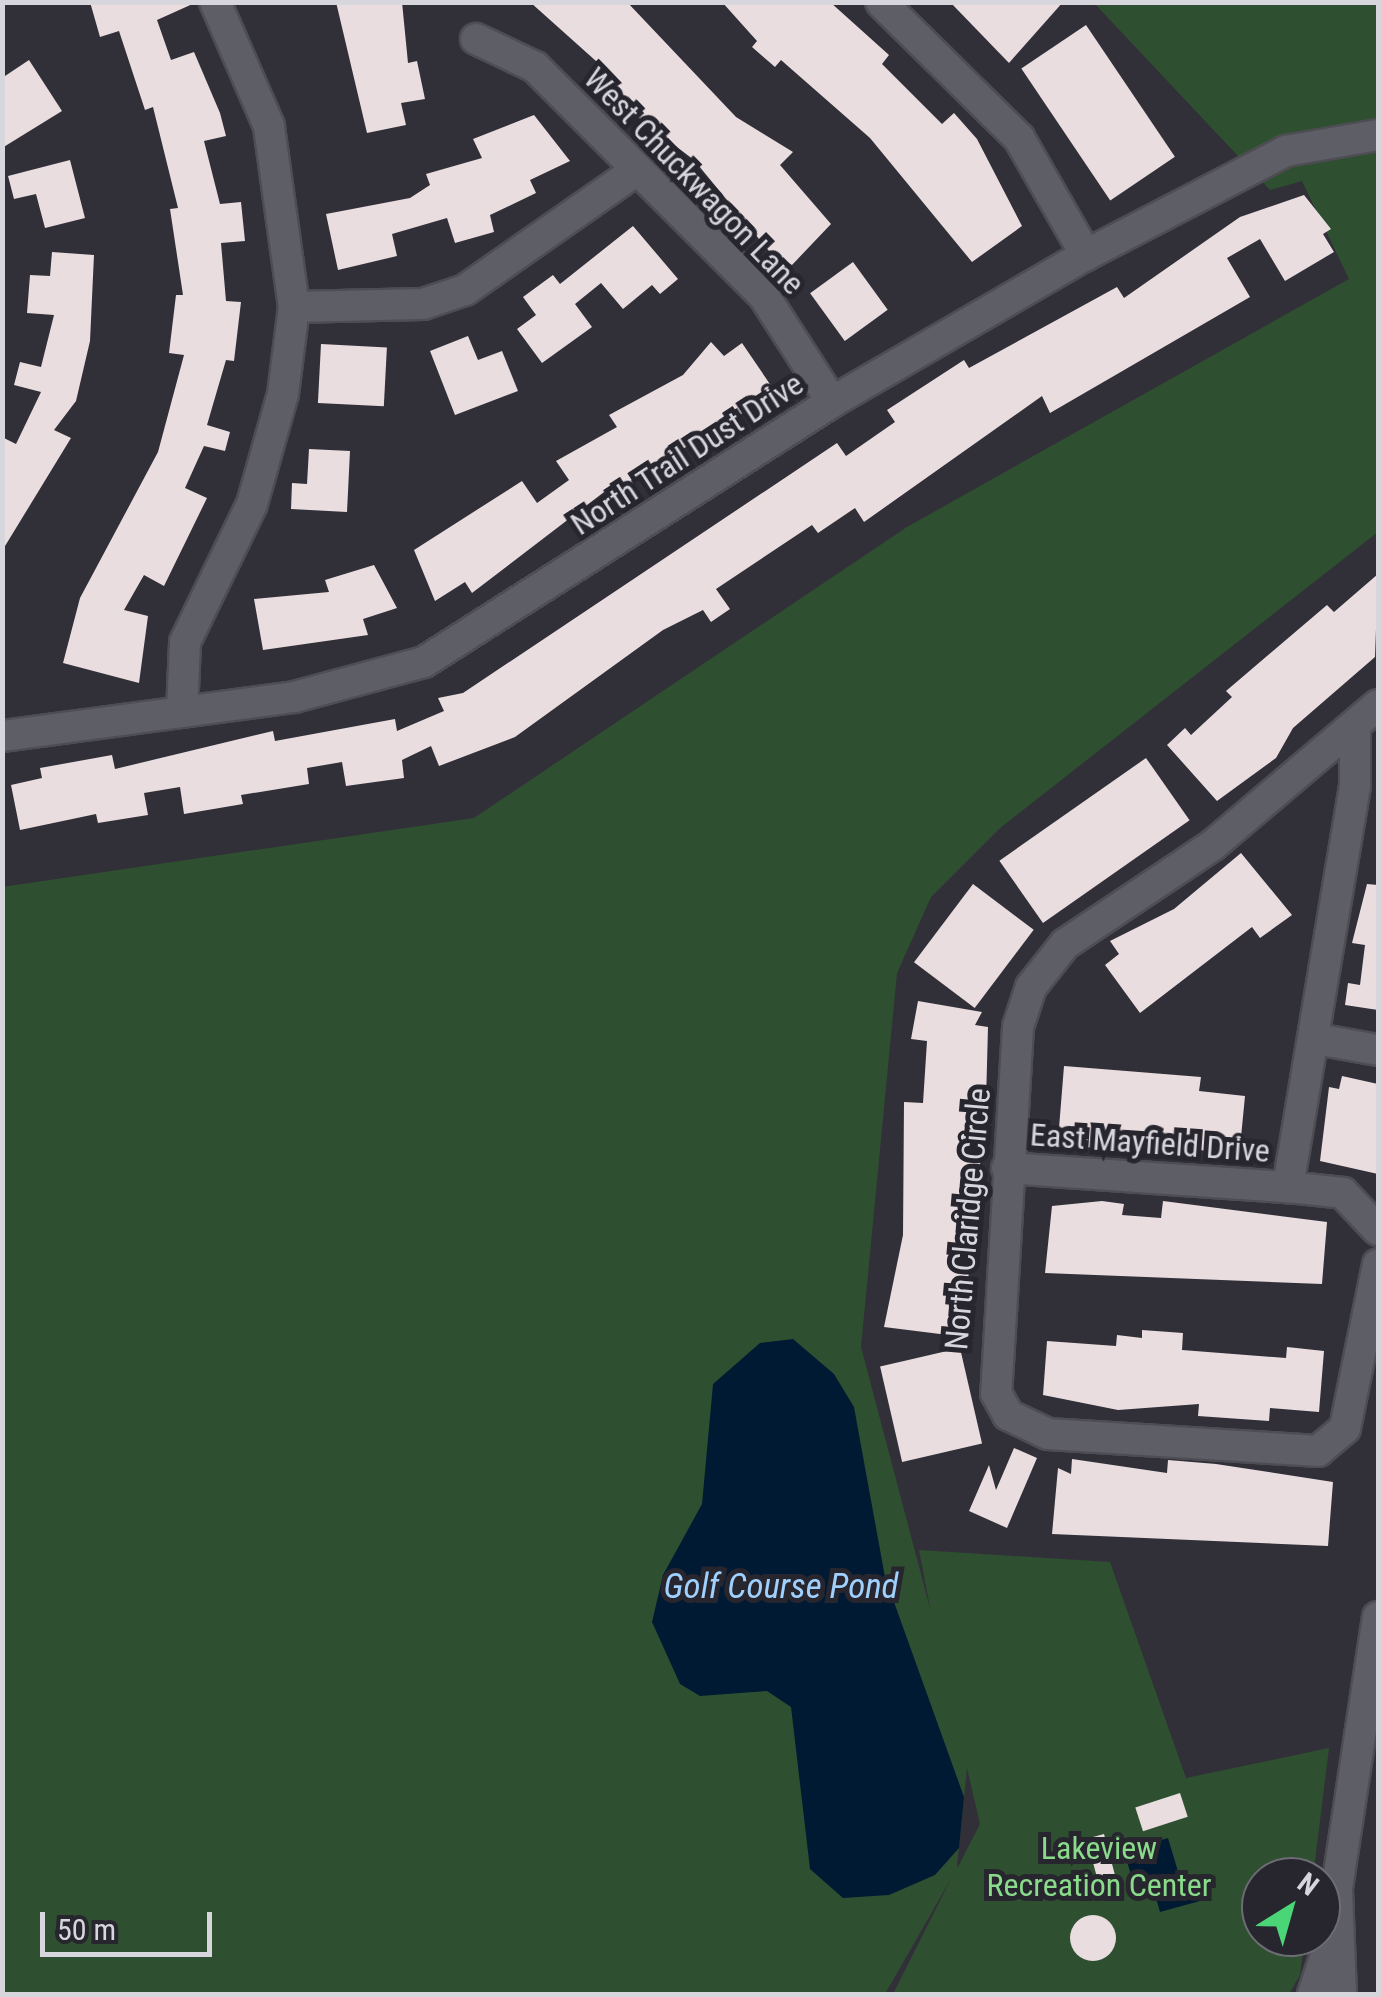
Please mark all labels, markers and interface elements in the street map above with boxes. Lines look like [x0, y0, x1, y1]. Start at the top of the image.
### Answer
street label: West Chuckwagon Lane [576, 60, 812, 302]
street label: North Trail Dust Drive [563, 364, 811, 544]
street label: North Claridge Circle [937, 1086, 999, 1352]
street label: East Mayfield Drive [1029, 1115, 1271, 1171]
water label: Golf Course Pond [664, 1566, 898, 1608]
park label: Lakeview Recreation Center [986, 1830, 1212, 1905]
north arrow [1241, 1857, 1341, 1957]
text: N [1291, 1866, 1325, 1903]
scale bar [45, 1892, 218, 1954]
text: 50 m [57, 1912, 116, 1947]

